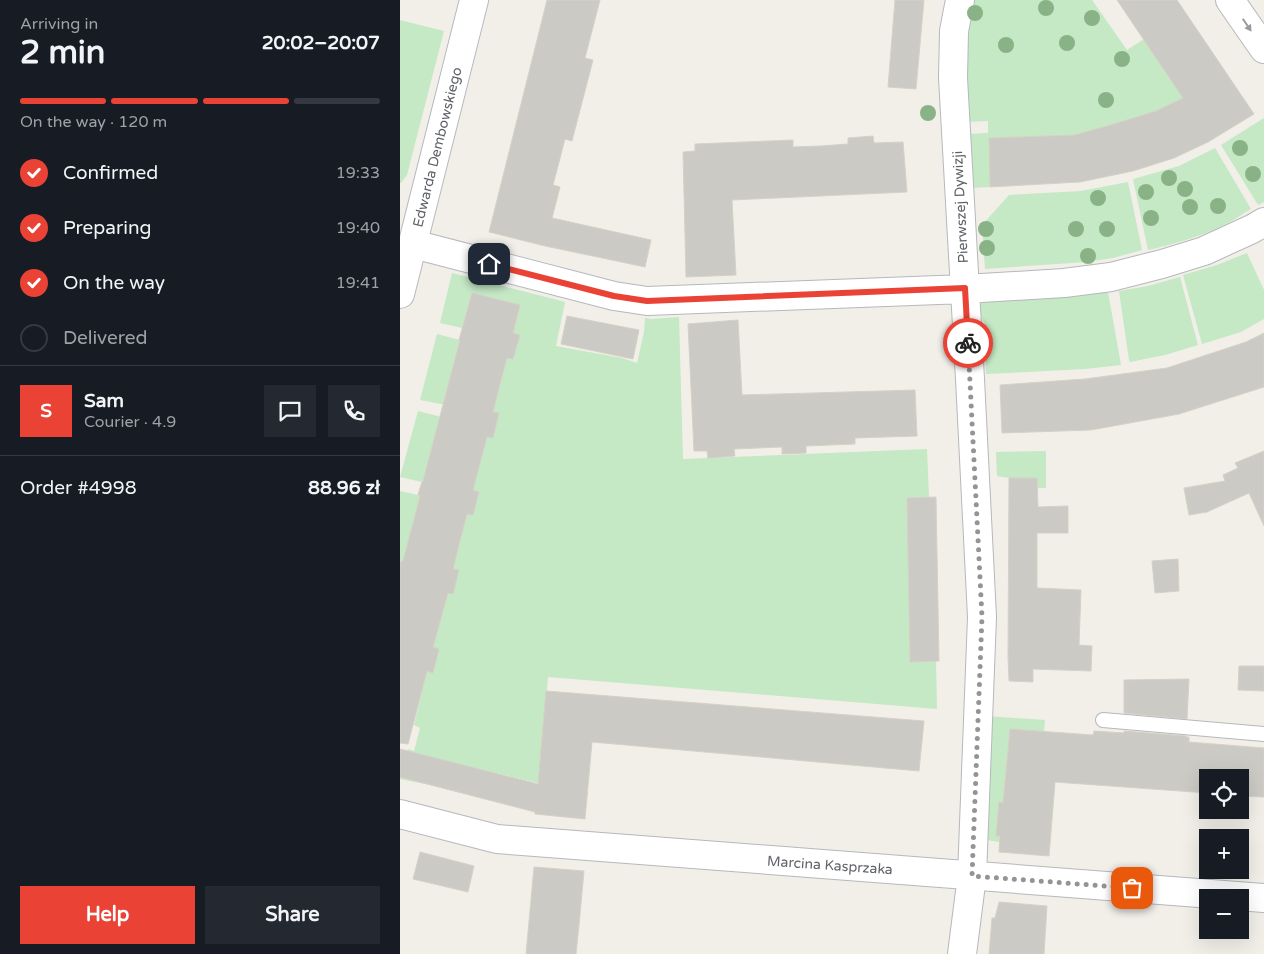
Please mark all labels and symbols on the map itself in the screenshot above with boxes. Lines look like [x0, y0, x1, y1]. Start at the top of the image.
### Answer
one-way arrow [1242, 18, 1252, 31]
street label: Edwarda Dembowskiego [409, 65, 466, 229]
street label: Pierwszej Dywizji [949, 150, 972, 264]
pin [468, 243, 510, 285]
courier [943, 318, 993, 368]
street label: Marcina Kasprzaka [767, 853, 893, 878]
pin [1111, 867, 1153, 909]

